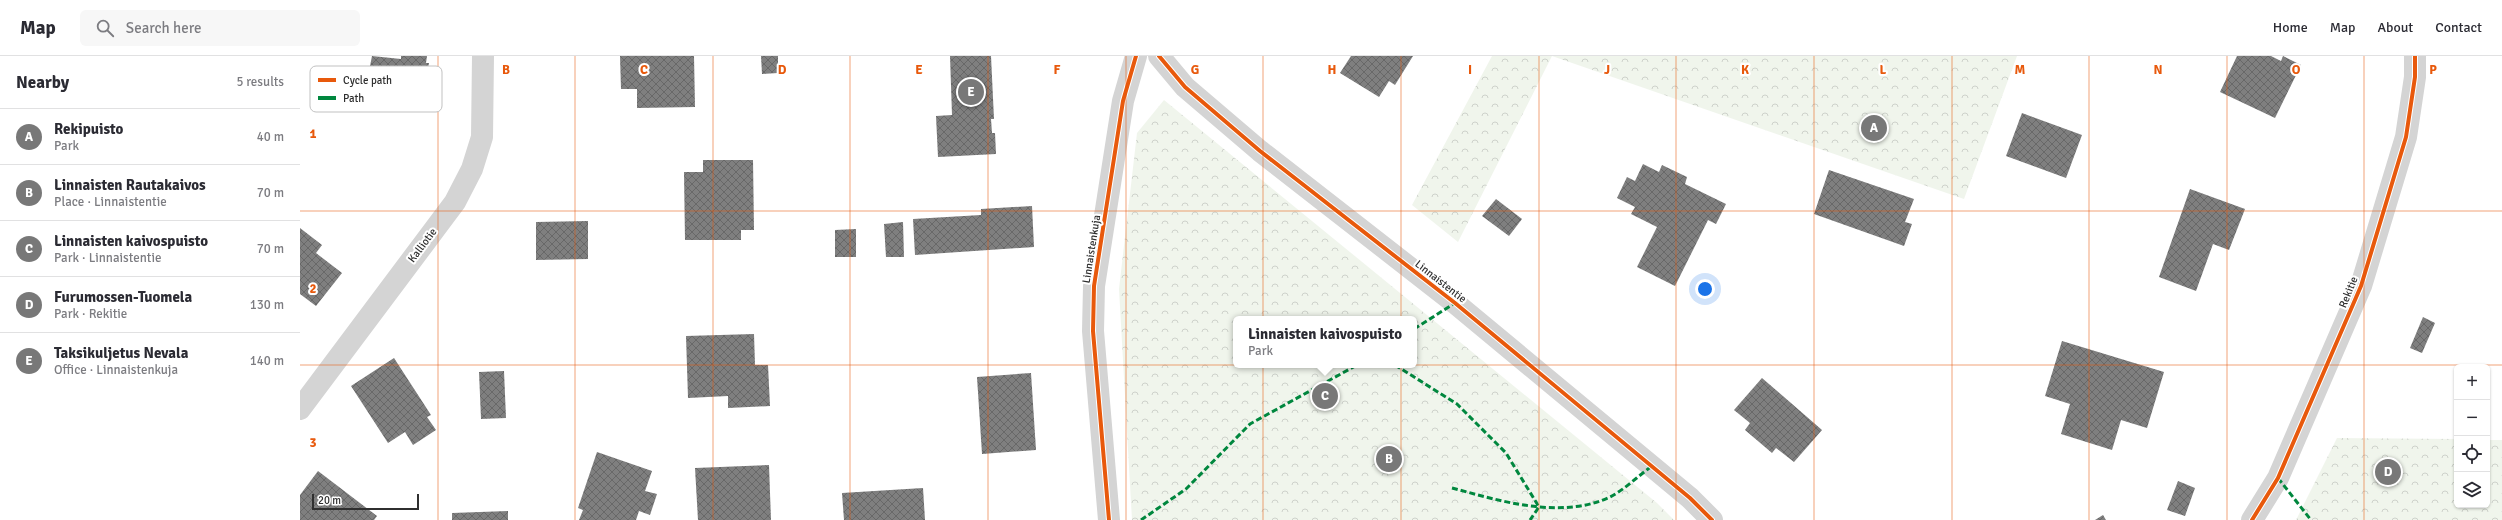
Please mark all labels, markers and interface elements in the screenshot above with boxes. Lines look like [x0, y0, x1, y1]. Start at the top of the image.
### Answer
search box [80, 10, 360, 46]
text: Map [20, 16, 56, 40]
icon: search [94, 17, 116, 39]
text: Search here [126, 19, 201, 37]
text: Home [2273, 19, 2308, 36]
text: Map [2330, 19, 2355, 36]
text: About [2377, 19, 2413, 36]
text: Contact [2435, 19, 2482, 36]
text: B [502, 62, 510, 78]
text: C [640, 62, 648, 78]
text: D [778, 62, 787, 78]
text: E [915, 62, 923, 78]
text: F [1054, 62, 1061, 78]
text: G [1191, 62, 1199, 78]
text: H [1328, 62, 1336, 78]
text: I [1468, 62, 1472, 78]
text: J [1604, 62, 1610, 78]
text: K [1741, 62, 1749, 78]
text: L [1880, 62, 1887, 78]
text: M [2015, 62, 2026, 78]
text: N [2153, 62, 2163, 78]
text: O [2292, 62, 2301, 78]
text: P [2429, 62, 2437, 78]
legend [310, 66, 442, 112]
text: Nearby [16, 72, 69, 93]
text: 5 results [236, 74, 284, 90]
text: Cycle path [343, 74, 392, 87]
pin: E [958, 77, 984, 107]
text: Path [343, 92, 364, 105]
pin: A [1861, 113, 1887, 143]
text: Rekipuisto [54, 120, 123, 138]
text: 1 [309, 126, 317, 142]
text: A [25, 129, 33, 145]
text: 40 m [257, 129, 284, 145]
text: Park [54, 138, 79, 154]
text: Linnaisten Rautakaivos [54, 176, 206, 194]
text: B [25, 185, 33, 201]
text: 70 m [257, 185, 284, 201]
text: Place · Linnaistentie [54, 194, 167, 210]
street label: Linnaistenkuja [1080, 214, 1103, 284]
street label: Kalliotie [405, 226, 439, 265]
text: Linnaisten kaivospuisto [54, 232, 208, 250]
text: C [25, 241, 33, 257]
text: 70 m [257, 241, 284, 257]
text: Park · Linnaistentie [54, 250, 161, 266]
street label: Linnaistentie [1412, 257, 1469, 305]
street label: Rekitie [2336, 275, 2361, 310]
your location [1695, 279, 1715, 299]
text: 2 [309, 281, 317, 297]
text: Furumossen-Tuomela [54, 288, 192, 306]
text: D [25, 297, 33, 313]
text: 130 m [250, 297, 284, 313]
text: Park · Rekitie [54, 306, 127, 322]
popup [1233, 316, 1417, 368]
text: Linnaisten kaivospuisto [1248, 325, 1402, 343]
text: Park [1248, 343, 1273, 359]
text: Taksikuljetus Nevala [54, 344, 189, 362]
text: E [25, 353, 33, 369]
text: 140 m [250, 353, 284, 369]
text: Office · Linnaistenkuja [54, 362, 178, 378]
map controls [2454, 364, 2490, 508]
button: + [2454, 364, 2490, 400]
pin: C [1312, 381, 1338, 411]
button: − [2454, 400, 2490, 436]
text: 3 [309, 435, 317, 451]
button: locate [2454, 436, 2490, 472]
pin: B [1376, 444, 1402, 474]
pin: D [2375, 457, 2401, 487]
button: layers [2454, 472, 2490, 508]
scale bar [312, 492, 419, 511]
text: 20 m [318, 494, 341, 507]

